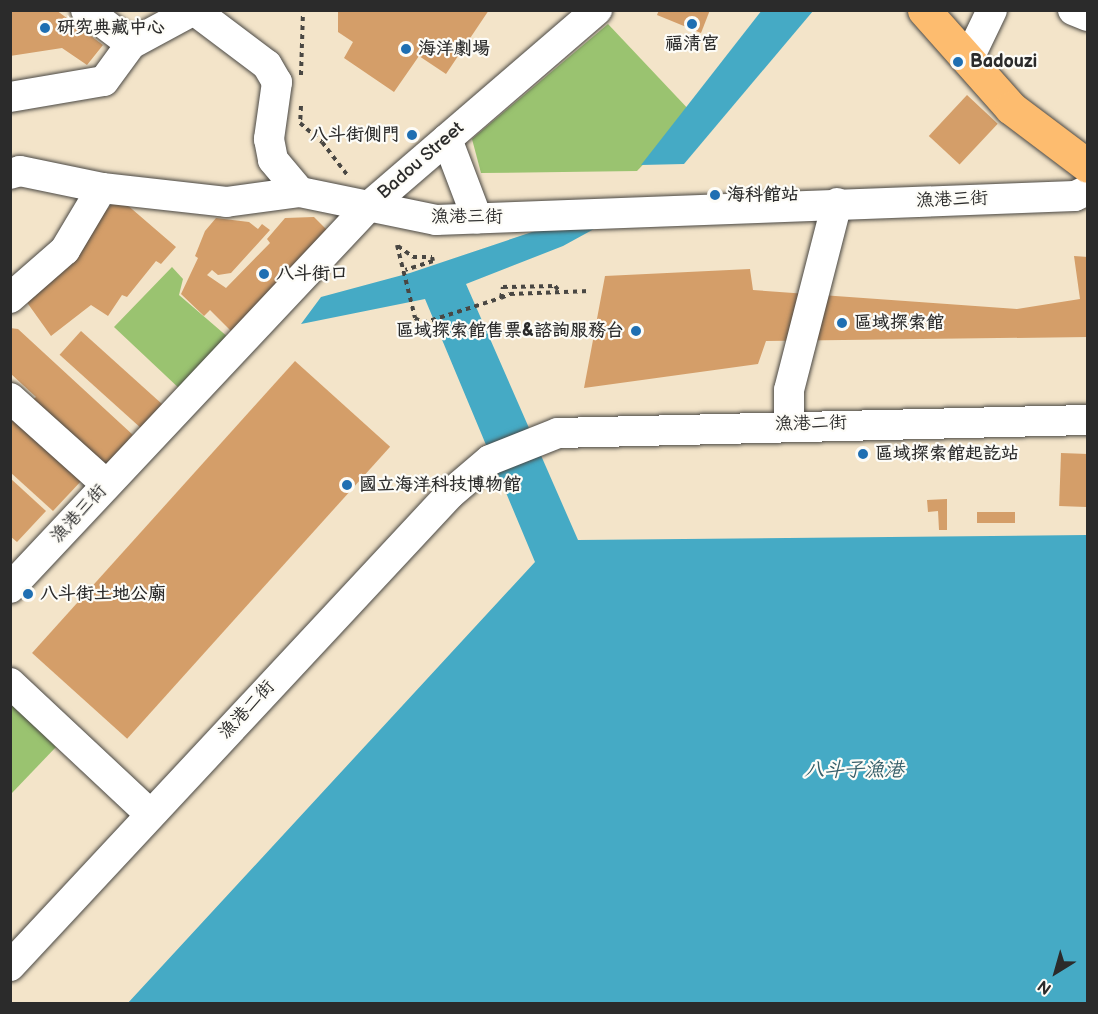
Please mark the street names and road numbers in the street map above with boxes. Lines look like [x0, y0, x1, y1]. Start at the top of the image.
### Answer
street label: Badou Street [373, 118, 469, 204]
street label: 漁港三街 [916, 188, 988, 212]
street label: 漁港三街 [431, 206, 503, 228]
street label: 漁港二街 [775, 413, 847, 435]
street label: 漁港三街 [47, 480, 111, 548]
street label: 漁港二街 [215, 676, 279, 744]

